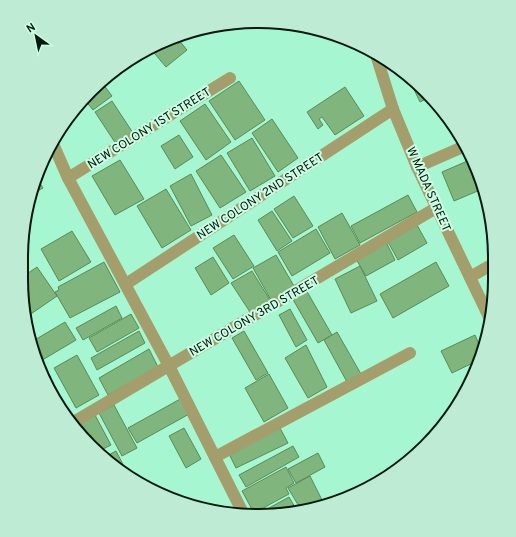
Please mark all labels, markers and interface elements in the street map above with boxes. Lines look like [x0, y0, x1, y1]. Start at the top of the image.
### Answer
north arrow [16, 16, 56, 56]
text: N [24, 20, 38, 36]
street label: NEW COLONY 1ST STREET [85, 84, 214, 173]
street label: W MADA STREET [402, 144, 454, 234]
street label: NEW COLONY 2ND STREET [194, 150, 327, 244]
street label: NEW COLONY 3RD STREET [187, 273, 322, 361]

